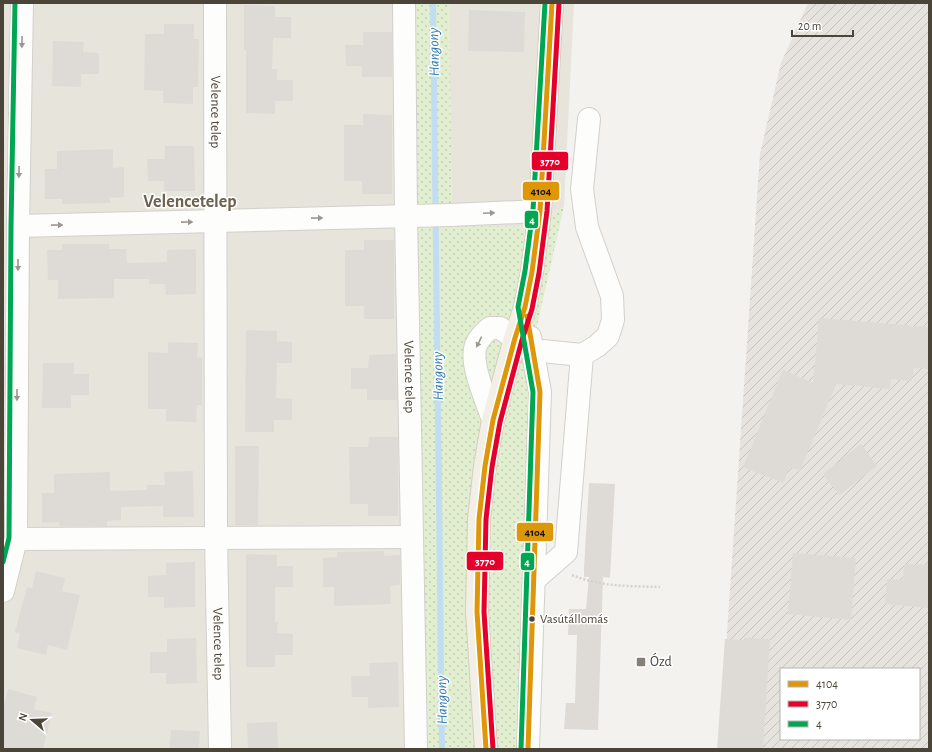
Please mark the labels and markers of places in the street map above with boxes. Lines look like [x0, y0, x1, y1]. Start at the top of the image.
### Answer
place label: Vasútállomás [540, 613, 608, 626]
marker: Vasútállomás [527, 614, 537, 624]
place label: Ózd [650, 652, 672, 669]
marker: Ózd [635, 656, 647, 668]

